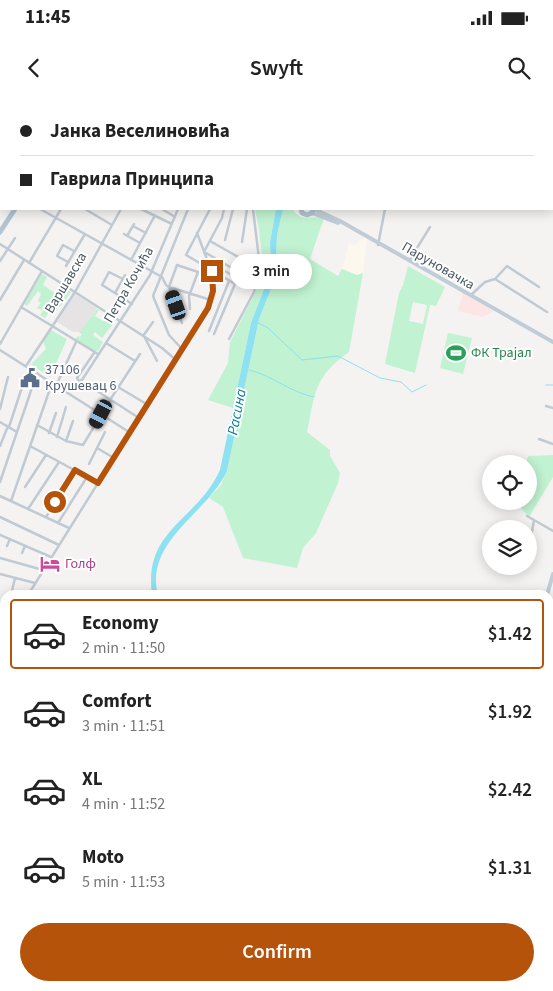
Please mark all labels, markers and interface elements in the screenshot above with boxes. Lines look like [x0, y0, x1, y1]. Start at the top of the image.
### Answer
text: 11:45 [25, 4, 71, 31]
text: Swyft [250, 52, 303, 84]
icon: back [20, 54, 48, 82]
icon: search [505, 54, 533, 82]
text: Јанка Веселиновића [50, 118, 230, 145]
text: Гаврила Принципа [50, 166, 214, 193]
street label: Паруновачка [398, 237, 478, 295]
street label: Петра Кочића [99, 243, 159, 327]
street label: Варшавска [40, 249, 92, 317]
callout: 3 min [230, 254, 312, 288]
route end [201, 260, 223, 282]
text: 3 min [252, 260, 290, 282]
car [164, 288, 187, 322]
sports icon: ФК Трајал [445, 342, 467, 364]
place label: ФК Трајал [471, 343, 532, 363]
place label: 37106 Крушевац 6 [45, 360, 117, 396]
public building icon: 37106 Крушевац 6 [19, 367, 41, 389]
water label: Расина [222, 387, 252, 437]
car [87, 397, 114, 431]
map controls [482, 455, 537, 575]
button: locate [482, 455, 537, 510]
route start [44, 491, 66, 513]
button: layers [482, 520, 537, 575]
hotel icon: Голф [39, 553, 61, 575]
place label: Голф [65, 554, 96, 574]
text: Economy [82, 610, 159, 637]
icon: car [22, 612, 67, 657]
text: $1.42 [488, 621, 532, 648]
text: 2 min · 11:50 [82, 637, 165, 659]
text: Comfort [82, 688, 152, 715]
icon: car [22, 690, 67, 735]
text: $1.92 [488, 699, 532, 726]
text: 3 min · 11:51 [82, 715, 165, 737]
text: XL [82, 766, 103, 793]
icon: car [22, 768, 67, 813]
text: $2.42 [488, 777, 532, 804]
text: 4 min · 11:52 [82, 793, 165, 815]
text: Moto [82, 844, 124, 871]
icon: car [22, 846, 67, 891]
text: $1.31 [488, 855, 532, 882]
text: 5 min · 11:53 [82, 871, 165, 893]
button: Confirm [20, 923, 534, 981]

